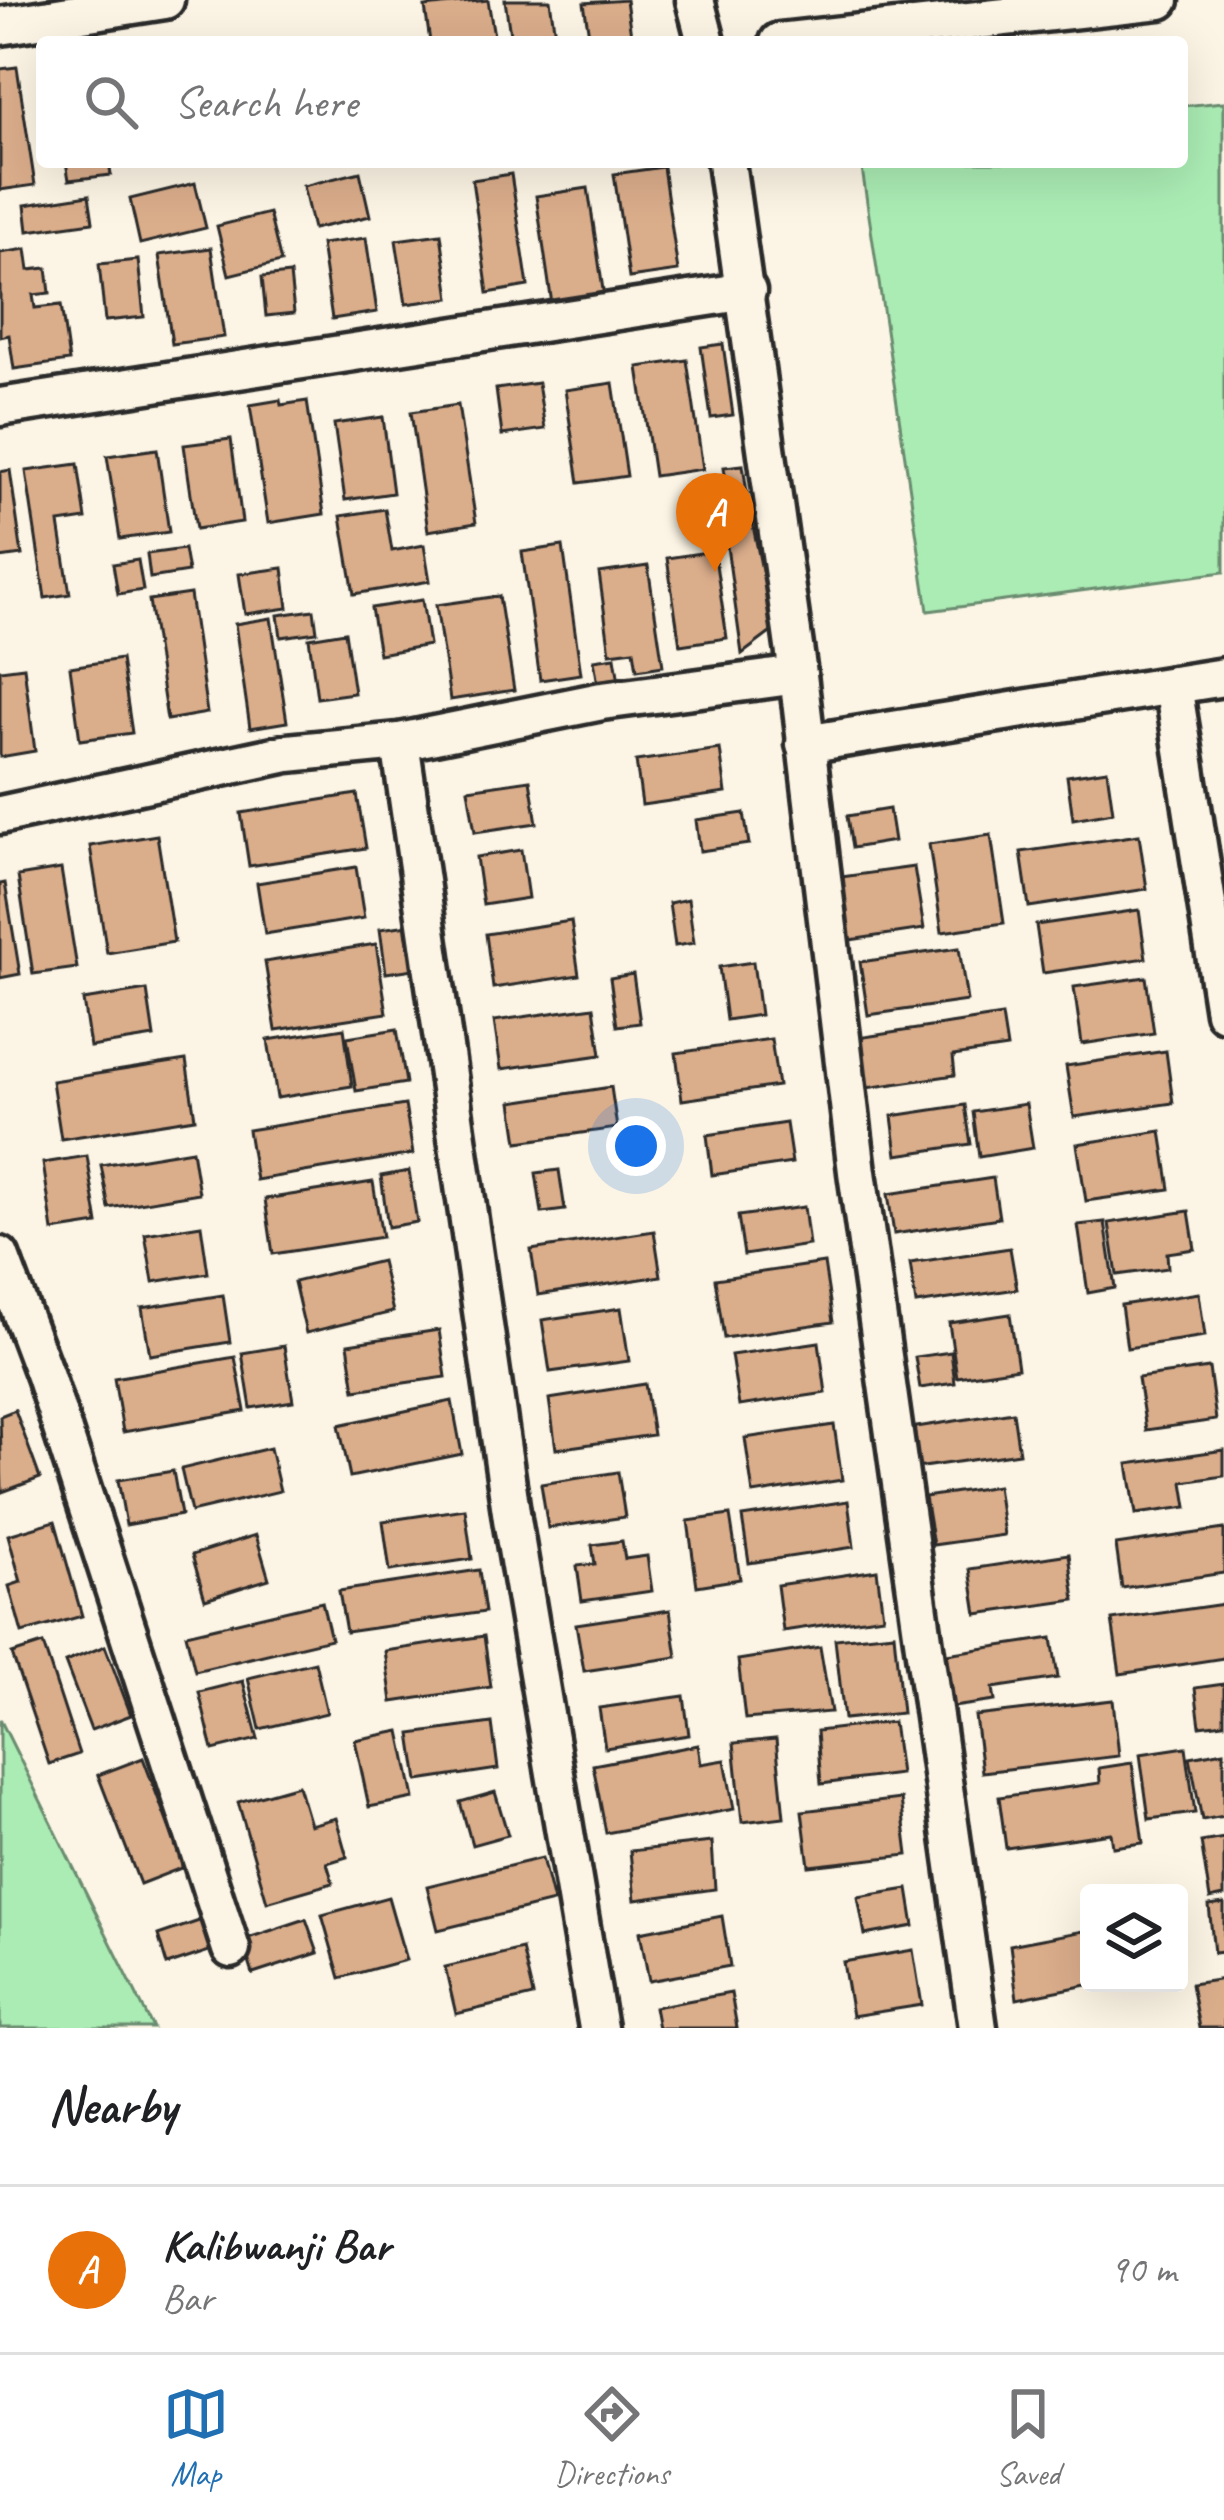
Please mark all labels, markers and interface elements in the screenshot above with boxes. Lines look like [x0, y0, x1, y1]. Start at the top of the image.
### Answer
search box [36, 36, 1188, 168]
icon: search [78, 69, 144, 135]
text: Search here [174, 74, 357, 131]
pin: A [676, 473, 754, 572]
your location [606, 1116, 666, 1176]
map controls [1080, 1884, 1188, 1992]
button: layers [1080, 1884, 1188, 1992]
text: Nearby [48, 2074, 176, 2138]
text: Kalibwanji Bar [162, 2217, 390, 2274]
text: A [77, 2245, 97, 2294]
text: 90 m [1110, 2245, 1176, 2294]
text: Bar [162, 2274, 213, 2323]
tab: Map [163, 2381, 229, 2495]
tab: Directions [555, 2381, 669, 2495]
tab: Saved [995, 2381, 1061, 2495]

